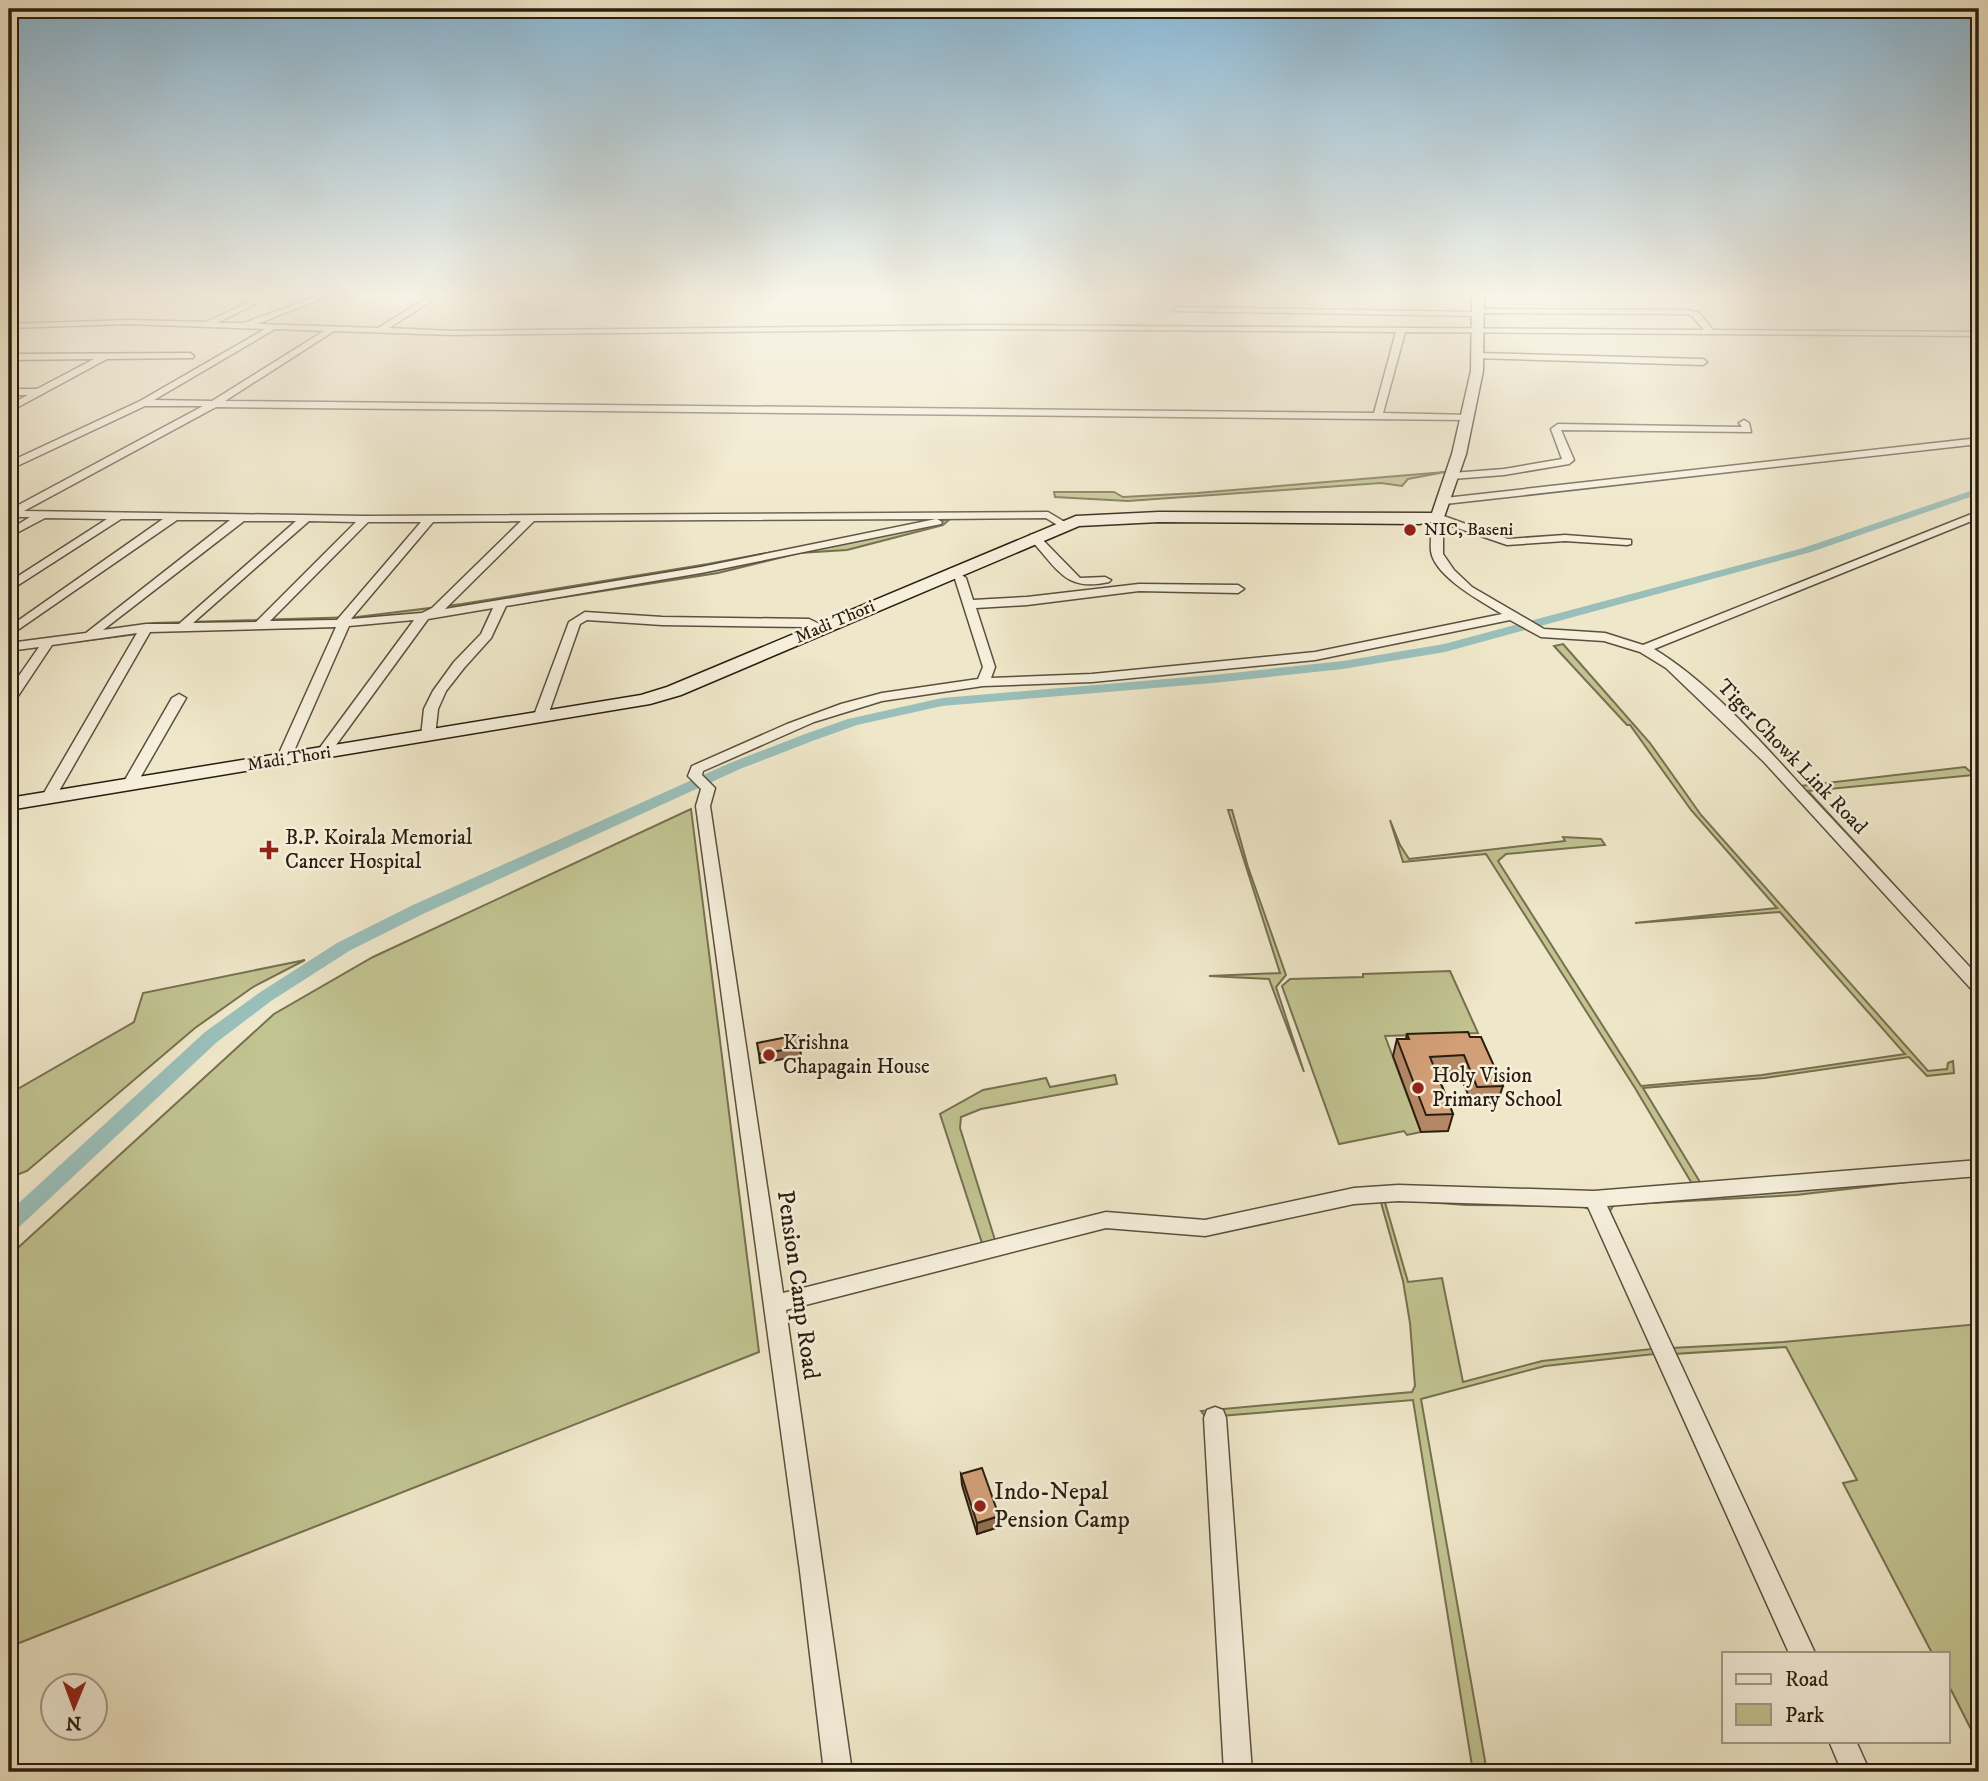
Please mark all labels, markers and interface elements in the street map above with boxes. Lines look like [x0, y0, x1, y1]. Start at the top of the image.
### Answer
place label: NIC, Baseni [1424, 519, 1513, 541]
marker: NIC, Baseni [1402, 522, 1418, 538]
street label: Madi Thori [792, 595, 878, 649]
street label: Tiger Chowk Link Road [1711, 674, 1873, 840]
street label: Madi Thori [245, 742, 333, 776]
place label: B.P. Koirala Memorial Cancer Hospital [285, 825, 473, 875]
marker: B.P. Koirala Memorial Cancer Hospital [259, 840, 279, 860]
place label: Krishna Chapagain House [783, 1030, 930, 1080]
marker: Krishna Chapagain House [761, 1047, 777, 1063]
place label: Holy Vision Primary School [1432, 1063, 1563, 1113]
marker: Holy Vision Primary School [1410, 1080, 1426, 1096]
street label: Pension Camp Road [770, 1188, 826, 1382]
place label: Indo-Nepal Pension Camp [994, 1477, 1130, 1535]
marker: Indo-Nepal Pension Camp [972, 1498, 988, 1514]
legend [1722, 1652, 1950, 1742]
text: Road [1785, 1667, 1829, 1693]
north arrow [38, 1672, 108, 1742]
text: Park [1785, 1703, 1825, 1729]
text: N [65, 1711, 82, 1734]

